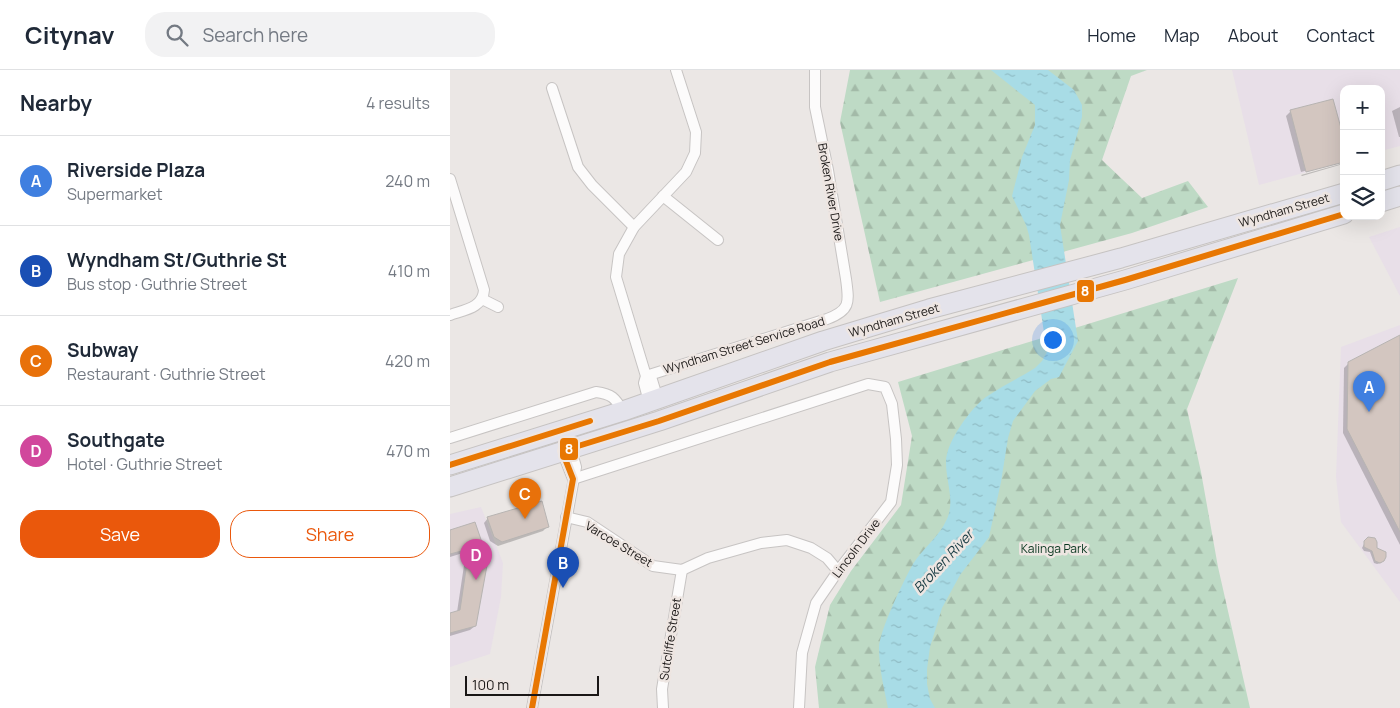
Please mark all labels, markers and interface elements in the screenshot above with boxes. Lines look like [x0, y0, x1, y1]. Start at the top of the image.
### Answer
search box [145, 12, 495, 57]
text: Citynav [25, 18, 115, 51]
icon: search [163, 21, 191, 49]
text: Search here [203, 22, 308, 48]
text: Home [1087, 23, 1136, 47]
text: Map [1164, 23, 1200, 47]
text: About [1228, 23, 1278, 47]
text: Contact [1306, 23, 1375, 47]
map controls [1340, 85, 1385, 220]
button: + [1340, 85, 1385, 130]
text: Nearby [20, 89, 92, 117]
text: 4 results [366, 92, 430, 114]
button: − [1340, 130, 1385, 175]
street label: Broken River Drive [814, 142, 848, 242]
text: Riverside Plaza [67, 157, 205, 183]
text: A [31, 170, 41, 192]
text: 240 m [385, 170, 430, 192]
button: layers [1340, 175, 1385, 220]
text: Supermarket [67, 183, 163, 205]
street label: Wyndham Street [1237, 189, 1331, 231]
text: Wyndham St/Guthrie St [67, 247, 287, 273]
text: B [31, 260, 41, 282]
text: 410 m [388, 260, 430, 282]
text: Bus stop · Guthrie Street [67, 273, 247, 295]
line badge: 8 [1076, 279, 1095, 303]
text: 8 [1081, 281, 1089, 300]
street label: Wyndham Street [847, 299, 941, 341]
street label: Wyndham Street Service Road [661, 312, 827, 378]
your location [1040, 327, 1066, 353]
text: Subway [67, 337, 138, 363]
text: C [30, 350, 42, 372]
text: 420 m [385, 350, 430, 372]
text: Restaurant · Guthrie Street [67, 363, 266, 385]
pin: A [1353, 371, 1385, 412]
text: Southgate [67, 427, 165, 453]
line badge: 8 [559, 437, 579, 461]
text: 8 [565, 439, 573, 458]
text: D [30, 440, 42, 462]
text: 470 m [386, 440, 430, 462]
text: Hotel · Guthrie Street [67, 453, 222, 475]
pin: C [509, 478, 541, 519]
button: Save [20, 510, 220, 558]
button: Share [230, 510, 430, 558]
street label: Lincoln Drive [828, 515, 884, 581]
street label: Varcoe Street [582, 517, 656, 571]
water label: Broken River [909, 524, 978, 597]
pin: D [460, 539, 492, 580]
park label: Kalinga Park [1021, 540, 1088, 557]
pin: B [547, 547, 579, 588]
street label: Sutcliffe Street [655, 596, 685, 682]
scale bar [465, 673, 599, 696]
text: 100 m [472, 675, 509, 694]

